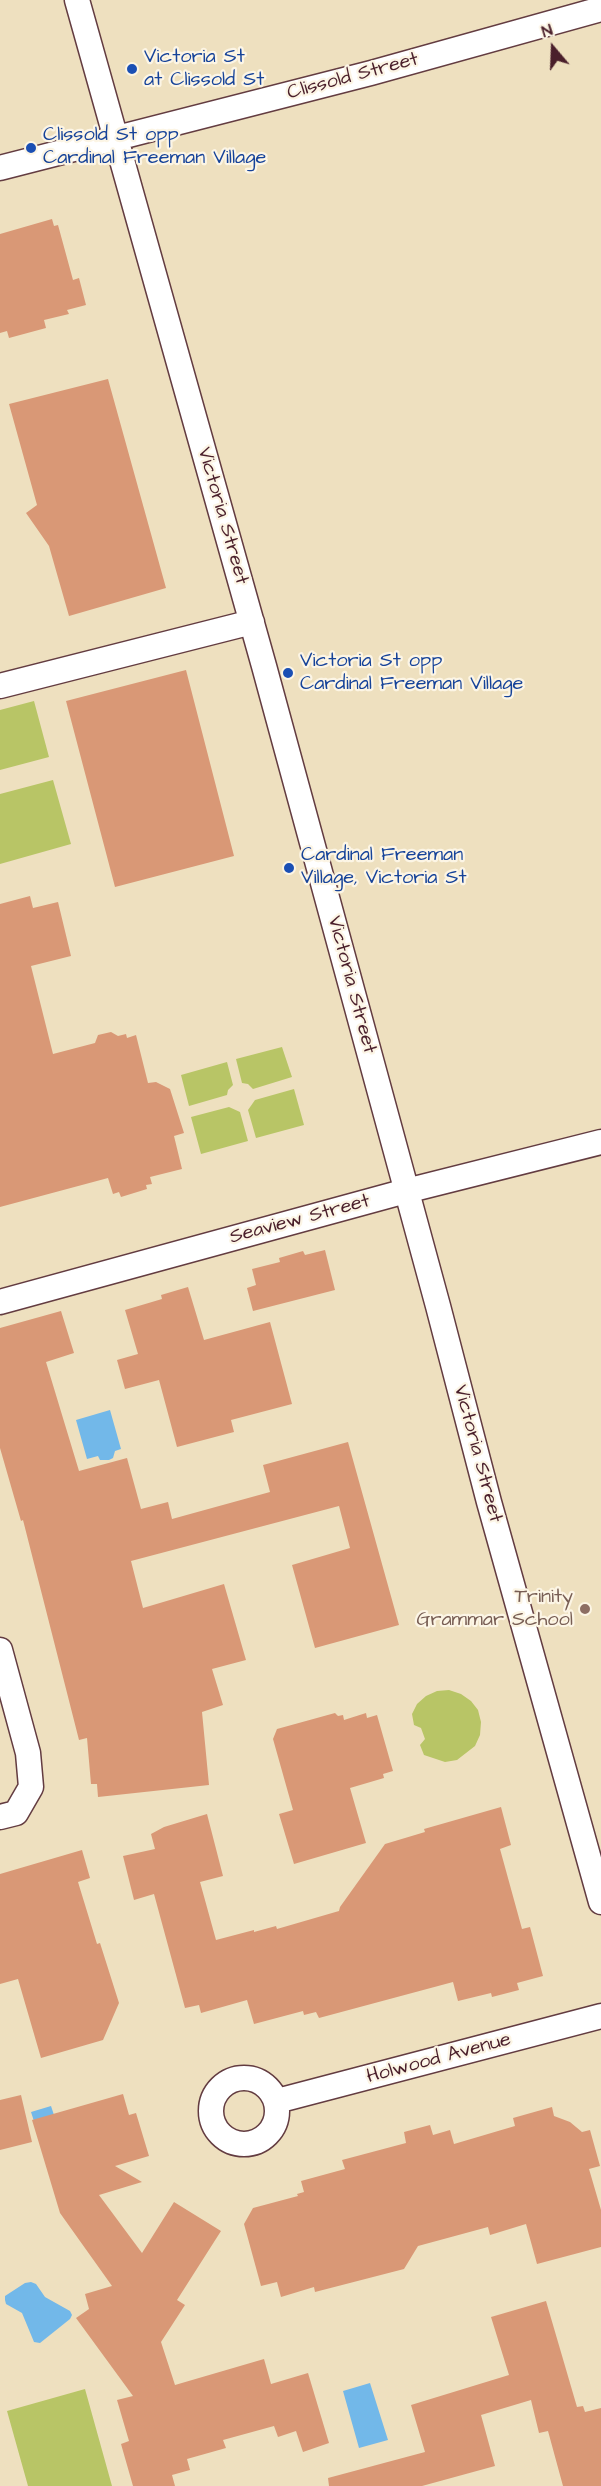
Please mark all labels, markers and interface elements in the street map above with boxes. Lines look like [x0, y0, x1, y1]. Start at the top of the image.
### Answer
north arrow [523, 18, 583, 78]
text: N [539, 19, 555, 43]
place label: Victoria St at Clissold St [144, 46, 264, 93]
street label: Clissold Street [285, 48, 421, 106]
marker: Victoria St at Clissold St [125, 62, 139, 76]
place label: Clissold St opp Cardinal Freeman Village [43, 124, 266, 171]
marker: Clissold St opp Cardinal Freeman Village [24, 141, 38, 155]
street label: Victoria Street [191, 445, 253, 587]
place label: Victoria St opp Cardinal Freeman Village [300, 650, 523, 697]
marker: Victoria St opp Cardinal Freeman Village [281, 666, 295, 680]
place label: Cardinal Freeman Village, Victoria St [301, 844, 466, 891]
marker: Cardinal Freeman Village, Victoria St [282, 861, 296, 875]
street label: Victoria Street [321, 914, 381, 1056]
street label: Seaview Street [227, 1190, 373, 1250]
street label: Victoria Street [447, 1383, 507, 1525]
place label: Trinity Grammar School [417, 1586, 573, 1633]
marker: Trinity Grammar School [578, 1602, 592, 1616]
street label: Holwood Avenue [364, 2028, 514, 2090]

